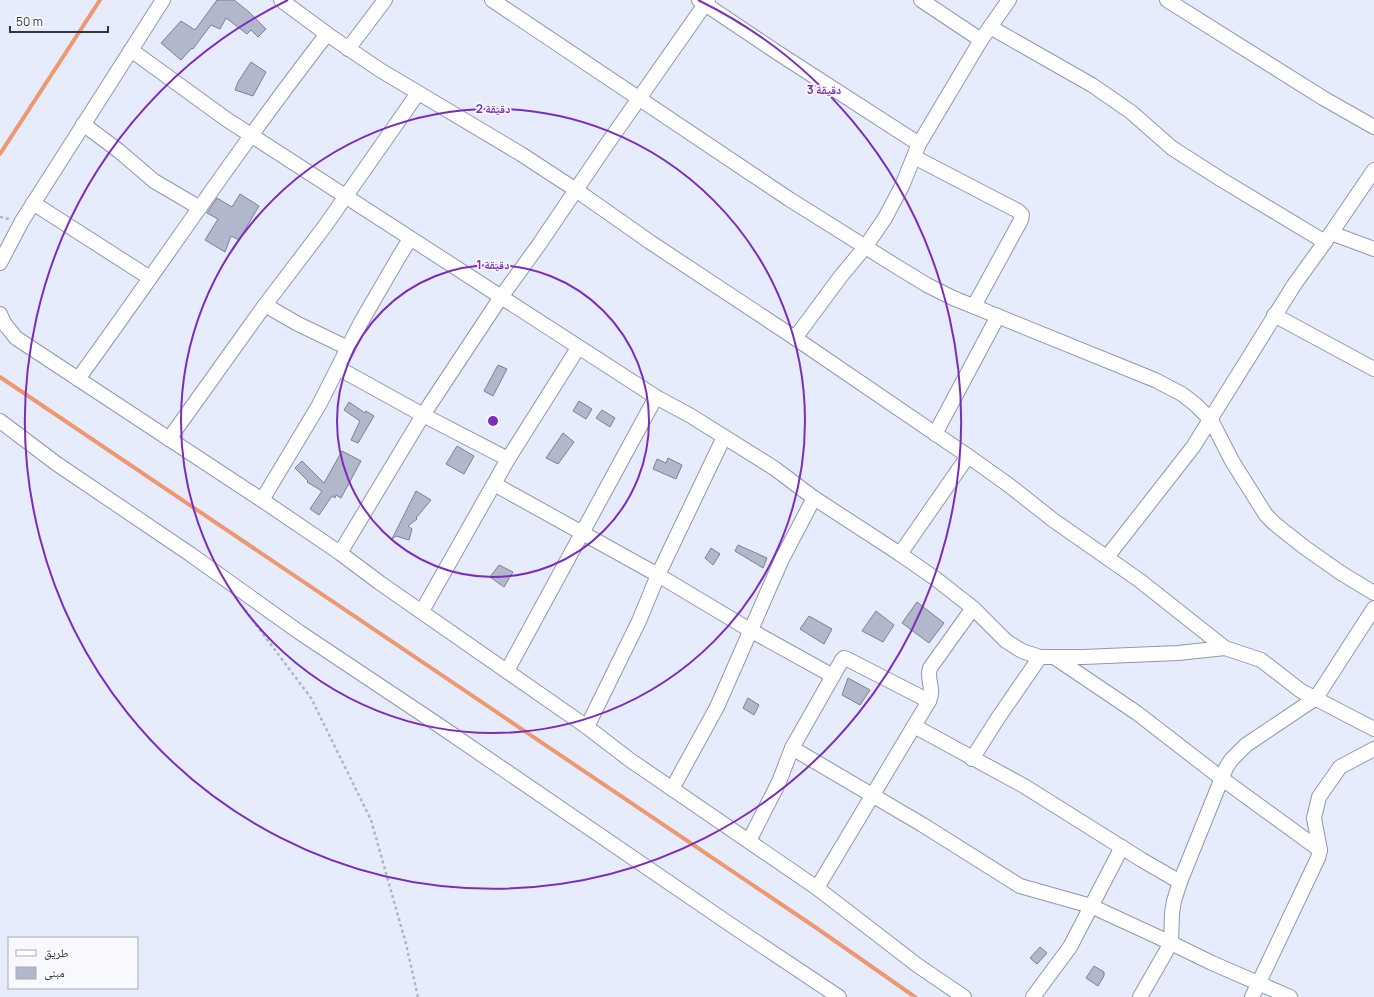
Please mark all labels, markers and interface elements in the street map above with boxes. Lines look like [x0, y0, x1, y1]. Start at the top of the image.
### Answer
scale bar [10, 8, 108, 34]
text: 50 m [16, 13, 43, 30]
text: 3 دقيقة [807, 81, 841, 98]
text: 2 دقيقة [476, 100, 510, 117]
text: 1 دقيقة [477, 256, 509, 273]
centre of rings [486, 414, 500, 428]
legend [8, 937, 138, 989]
text: طريق [44, 944, 69, 961]
text: مبنى [44, 964, 65, 981]

